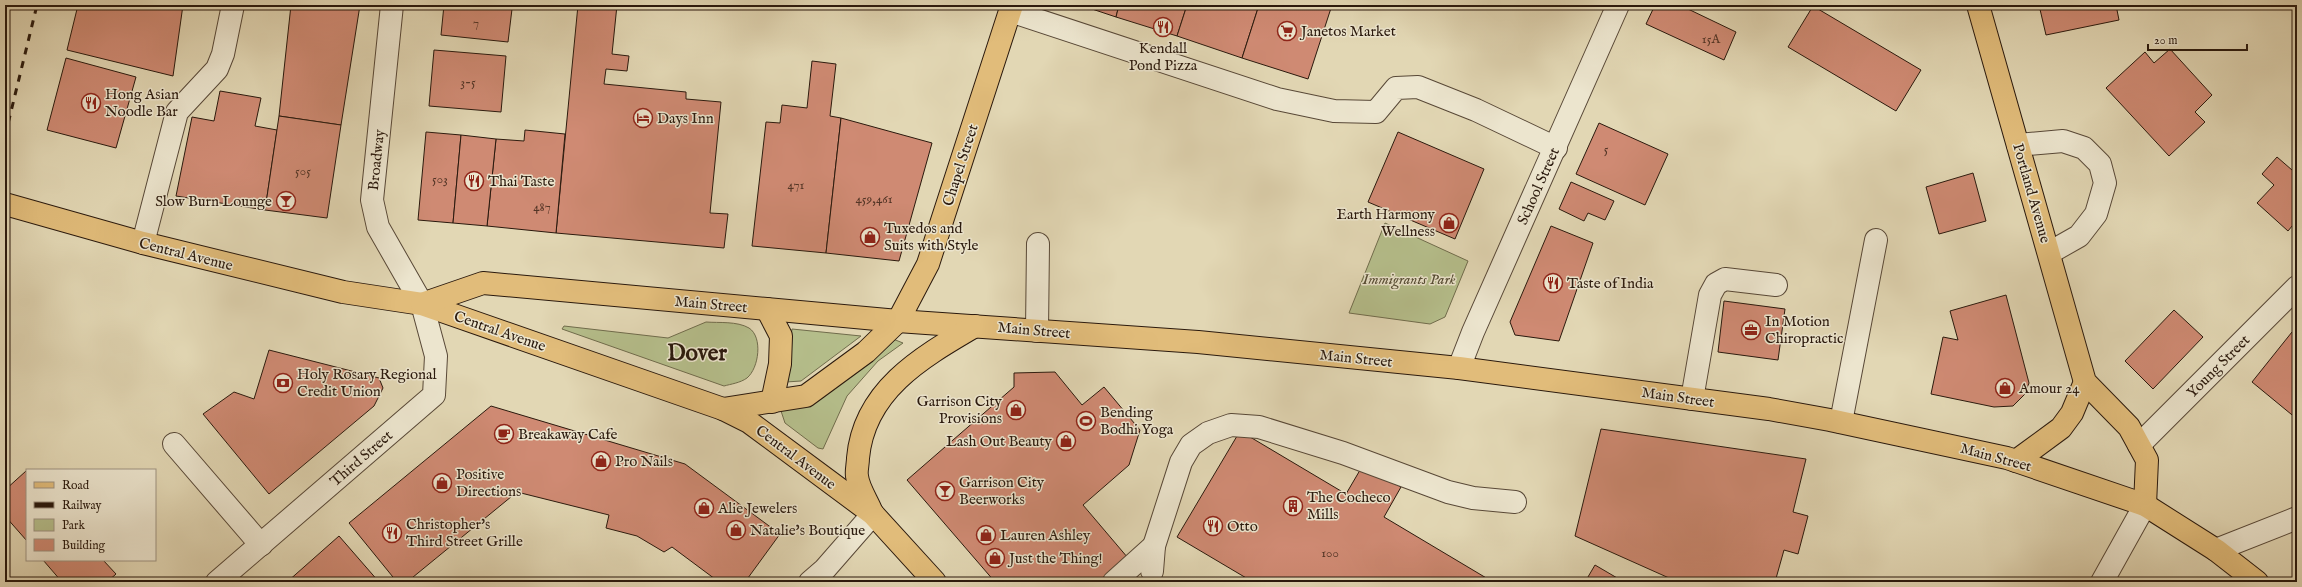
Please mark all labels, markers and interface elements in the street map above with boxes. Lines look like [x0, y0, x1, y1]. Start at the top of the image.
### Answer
house number: 7 [473, 15, 479, 32]
restaurant icon: Kendall Pond Pizza [1152, 16, 1174, 38]
supermarket icon: Janetos Market [1276, 20, 1298, 42]
place label: Janetos Market [1299, 22, 1396, 41]
scale bar [2148, 26, 2247, 52]
house number: 15A [1702, 31, 1721, 48]
text: 20 m [2154, 33, 2177, 48]
place label: Kendall Pond Pizza [1129, 39, 1198, 75]
house number: 3-5 [460, 74, 476, 91]
place label: Hong Asian Noodle Bar [105, 85, 179, 121]
restaurant icon: Hong Asian Noodle Bar [80, 92, 102, 114]
hotel icon: Days Inn [632, 107, 654, 129]
place label: Days Inn [657, 109, 714, 128]
street label: Chapel Street [938, 122, 983, 208]
street label: Broadway [364, 128, 389, 192]
house number: 5 [1604, 141, 1609, 158]
street label: Portland Avenue [2008, 141, 2055, 245]
street label: School Street [1513, 145, 1564, 228]
house number: 505 [295, 163, 311, 180]
restaurant icon: Thai Taste [463, 170, 485, 192]
house number: 503 [432, 171, 448, 188]
place label: Thai Taste [488, 172, 554, 191]
house number: 471 [788, 177, 805, 194]
bar icon: Slow Burn Lounge [275, 190, 297, 212]
house number: 459,461 [855, 191, 893, 208]
place label: Slow Burn Lounge [155, 192, 272, 211]
house number: 487 [533, 199, 551, 216]
place label: Earth Harmony Wellness [1337, 205, 1436, 241]
shop icon: Earth Harmony Wellness [1438, 212, 1460, 234]
place label: Tuxedos and Suits with Style [884, 219, 978, 255]
shop icon: Tuxedos and Suits with Style [859, 226, 881, 248]
street label: Central Avenue [137, 234, 235, 275]
park label: Immigrants Park [1361, 270, 1456, 290]
restaurant icon: Taste of India [1542, 272, 1564, 294]
place label: Taste of India [1567, 274, 1654, 293]
street label: Main Street [674, 292, 748, 317]
street label: Central Avenue [451, 307, 548, 356]
place label: In Motion Chiropractic [1765, 312, 1843, 348]
street label: Main Street [997, 318, 1071, 343]
office icon: In Motion Chiropractic [1740, 319, 1762, 341]
street label: Young Street [2183, 331, 2254, 402]
district label: Dover [667, 339, 727, 368]
street label: Main Street [1319, 345, 1393, 372]
place label: Holy Rosary Regional Credit Union [297, 365, 437, 401]
bank icon: Holy Rosary Regional Credit Union [272, 372, 294, 394]
shop icon: Amour 24 [1994, 377, 2016, 399]
place label: Amour 24 [2018, 379, 2080, 398]
street label: Main Street [1640, 383, 1715, 412]
place label: Garrison City Provisions [917, 392, 1003, 428]
shop icon: Garrison City Provisions [1005, 399, 1027, 421]
place label: Bending Bodhi Yoga [1100, 403, 1174, 439]
sports icon: Bending Bodhi Yoga [1075, 410, 1097, 432]
street label: Central Avenue [752, 421, 840, 494]
cafe icon: Breakaway Cafe [493, 423, 515, 445]
place label: Breakaway Cafe [518, 425, 618, 444]
street label: Third Street [326, 426, 397, 491]
shop icon: Lash Out Beauty [1055, 430, 1077, 452]
place label: Lash Out Beauty [946, 432, 1053, 451]
street label: Main Street [1958, 439, 2034, 476]
shop icon: Pro Nails [590, 450, 612, 472]
place label: Pro Nails [615, 452, 673, 471]
place label: Positive Directions [456, 465, 521, 501]
legend [26, 469, 156, 561]
shop icon: Positive Directions [431, 472, 453, 494]
place label: Garrison City Beerworks [959, 473, 1045, 509]
text: Road [62, 478, 90, 493]
bar icon: Garrison City Beerworks [934, 480, 956, 502]
place label: The Cocheco Mills [1307, 488, 1391, 524]
building icon: The Cocheco Mills [1282, 495, 1304, 517]
shop icon: Alie Jewelers [693, 497, 715, 519]
text: Railway [62, 498, 101, 513]
place label: Alie Jewelers [717, 499, 797, 518]
place label: Christopher's Third Street Grille [406, 515, 523, 551]
restaurant icon: Otto [1202, 515, 1224, 537]
place label: Otto [1227, 517, 1258, 536]
text: Park [62, 518, 85, 533]
shop icon: Natalie's Boutique [725, 519, 747, 541]
place label: Natalie's Boutique [750, 521, 865, 540]
restaurant icon: Christopher's Third Street Grille [381, 522, 403, 544]
shop icon: Lauren Ashley [975, 524, 997, 546]
place label: Lauren Ashley [1000, 526, 1091, 545]
text: Building [62, 538, 106, 553]
house number: 100 [1321, 545, 1339, 562]
shop icon: Just the Thing! [984, 547, 1006, 569]
place label: Just the Thing! [1007, 549, 1103, 568]

